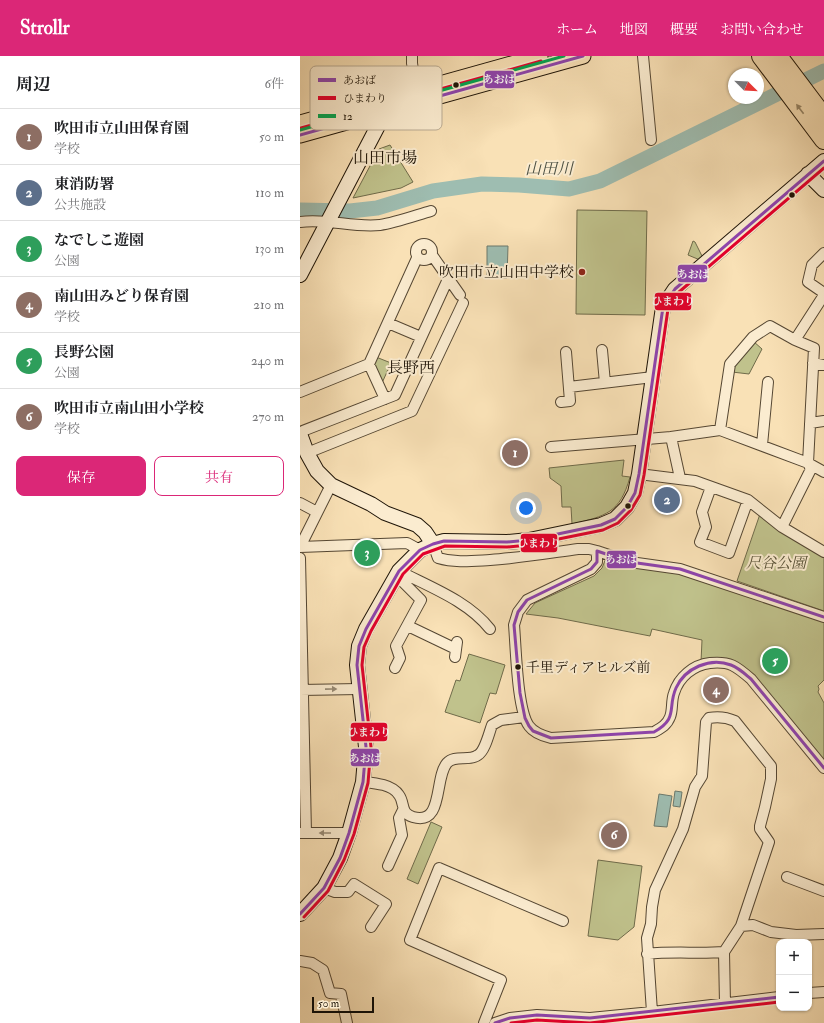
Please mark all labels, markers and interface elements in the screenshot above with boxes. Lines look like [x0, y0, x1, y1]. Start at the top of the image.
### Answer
text: Strollr [20, 16, 70, 40]
text: ホーム [556, 21, 598, 38]
text: 地図 [620, 21, 648, 38]
text: 概要 [670, 21, 698, 38]
text: お問い合わせ [720, 21, 804, 38]
legend [310, 66, 442, 130]
north arrow [728, 68, 764, 104]
line badge: あおば [484, 70, 515, 89]
text: あおば [483, 73, 516, 86]
text: 周辺 [16, 74, 50, 95]
text: あおば [343, 74, 376, 87]
text: 6件 [264, 76, 284, 92]
unlabelled marker [451, 80, 461, 90]
text: ひまわり [343, 92, 387, 105]
one-way arrow [796, 104, 804, 115]
text: 12 [343, 110, 353, 123]
text: 吹田市立山田保育園 [54, 119, 189, 138]
text: 1 [27, 129, 31, 145]
text: 50 m [259, 129, 284, 145]
text: 学校 [54, 141, 80, 157]
district label: 山田市場 [353, 148, 417, 168]
water label: 山田川 [525, 159, 575, 179]
text: 東消防署 [54, 175, 114, 194]
text: 2 [26, 185, 32, 201]
text: 110 m [255, 185, 284, 201]
unlabelled marker [787, 190, 797, 200]
text: 公共施設 [54, 197, 106, 213]
text: なでしこ遊園 [54, 231, 144, 250]
text: 3 [27, 241, 32, 257]
text: 130 m [255, 241, 284, 257]
text: 公園 [54, 253, 80, 269]
place label: 吹田市立山田中学校 [439, 263, 574, 282]
line badge: あおば [677, 264, 708, 283]
marker: 吹田市立山田中学校 [577, 267, 587, 277]
text: あおば [677, 268, 710, 281]
text: 南山田みどり保育園 [54, 287, 189, 306]
line badge: ひまわり [654, 292, 692, 311]
text: ひまわり [651, 295, 695, 308]
text: 4 [25, 297, 33, 313]
text: 210 m [253, 297, 284, 313]
text: 学校 [54, 309, 80, 325]
text: 長野公園 [54, 343, 114, 362]
text: 5 [26, 353, 32, 369]
text: 240 m [251, 353, 284, 369]
district label: 長野西 [387, 358, 435, 378]
text: 公園 [54, 365, 80, 381]
text: 吹田市立南山田小学校 [54, 399, 204, 418]
text: 6 [26, 409, 32, 425]
text: 270 m [252, 409, 284, 425]
text: 学校 [54, 421, 80, 437]
pin: 1 [502, 438, 528, 468]
button: 保存 [16, 456, 146, 496]
button: 共有 [154, 456, 284, 496]
pin: 2 [654, 485, 680, 515]
your location [516, 498, 536, 518]
unlabelled marker [623, 501, 633, 511]
line badge: ひまわり [520, 533, 558, 553]
text: ひまわり [517, 537, 561, 550]
pin: 3 [354, 538, 380, 568]
line badge: あおば [606, 550, 637, 569]
text: あおば [605, 553, 638, 566]
park label: 尺谷公園 [746, 554, 809, 573]
pin: 5 [762, 646, 788, 676]
place label: 千里ディアヒルズ前 [526, 659, 650, 676]
marker: 千里ディアヒルズ前 [513, 662, 523, 672]
pin: 4 [703, 675, 729, 705]
one-way arrow [325, 686, 338, 692]
line badge: ひまわり [350, 722, 388, 742]
text: ひまわり [347, 726, 391, 739]
line badge: あおば [350, 748, 380, 767]
text: あおば [349, 752, 382, 765]
pin: 6 [601, 820, 627, 850]
one-way arrow [318, 830, 331, 836]
map controls [776, 939, 812, 1011]
button: + [776, 939, 812, 975]
button: − [776, 975, 812, 1011]
scale bar [312, 995, 374, 1014]
text: 50 m [318, 997, 339, 1010]

